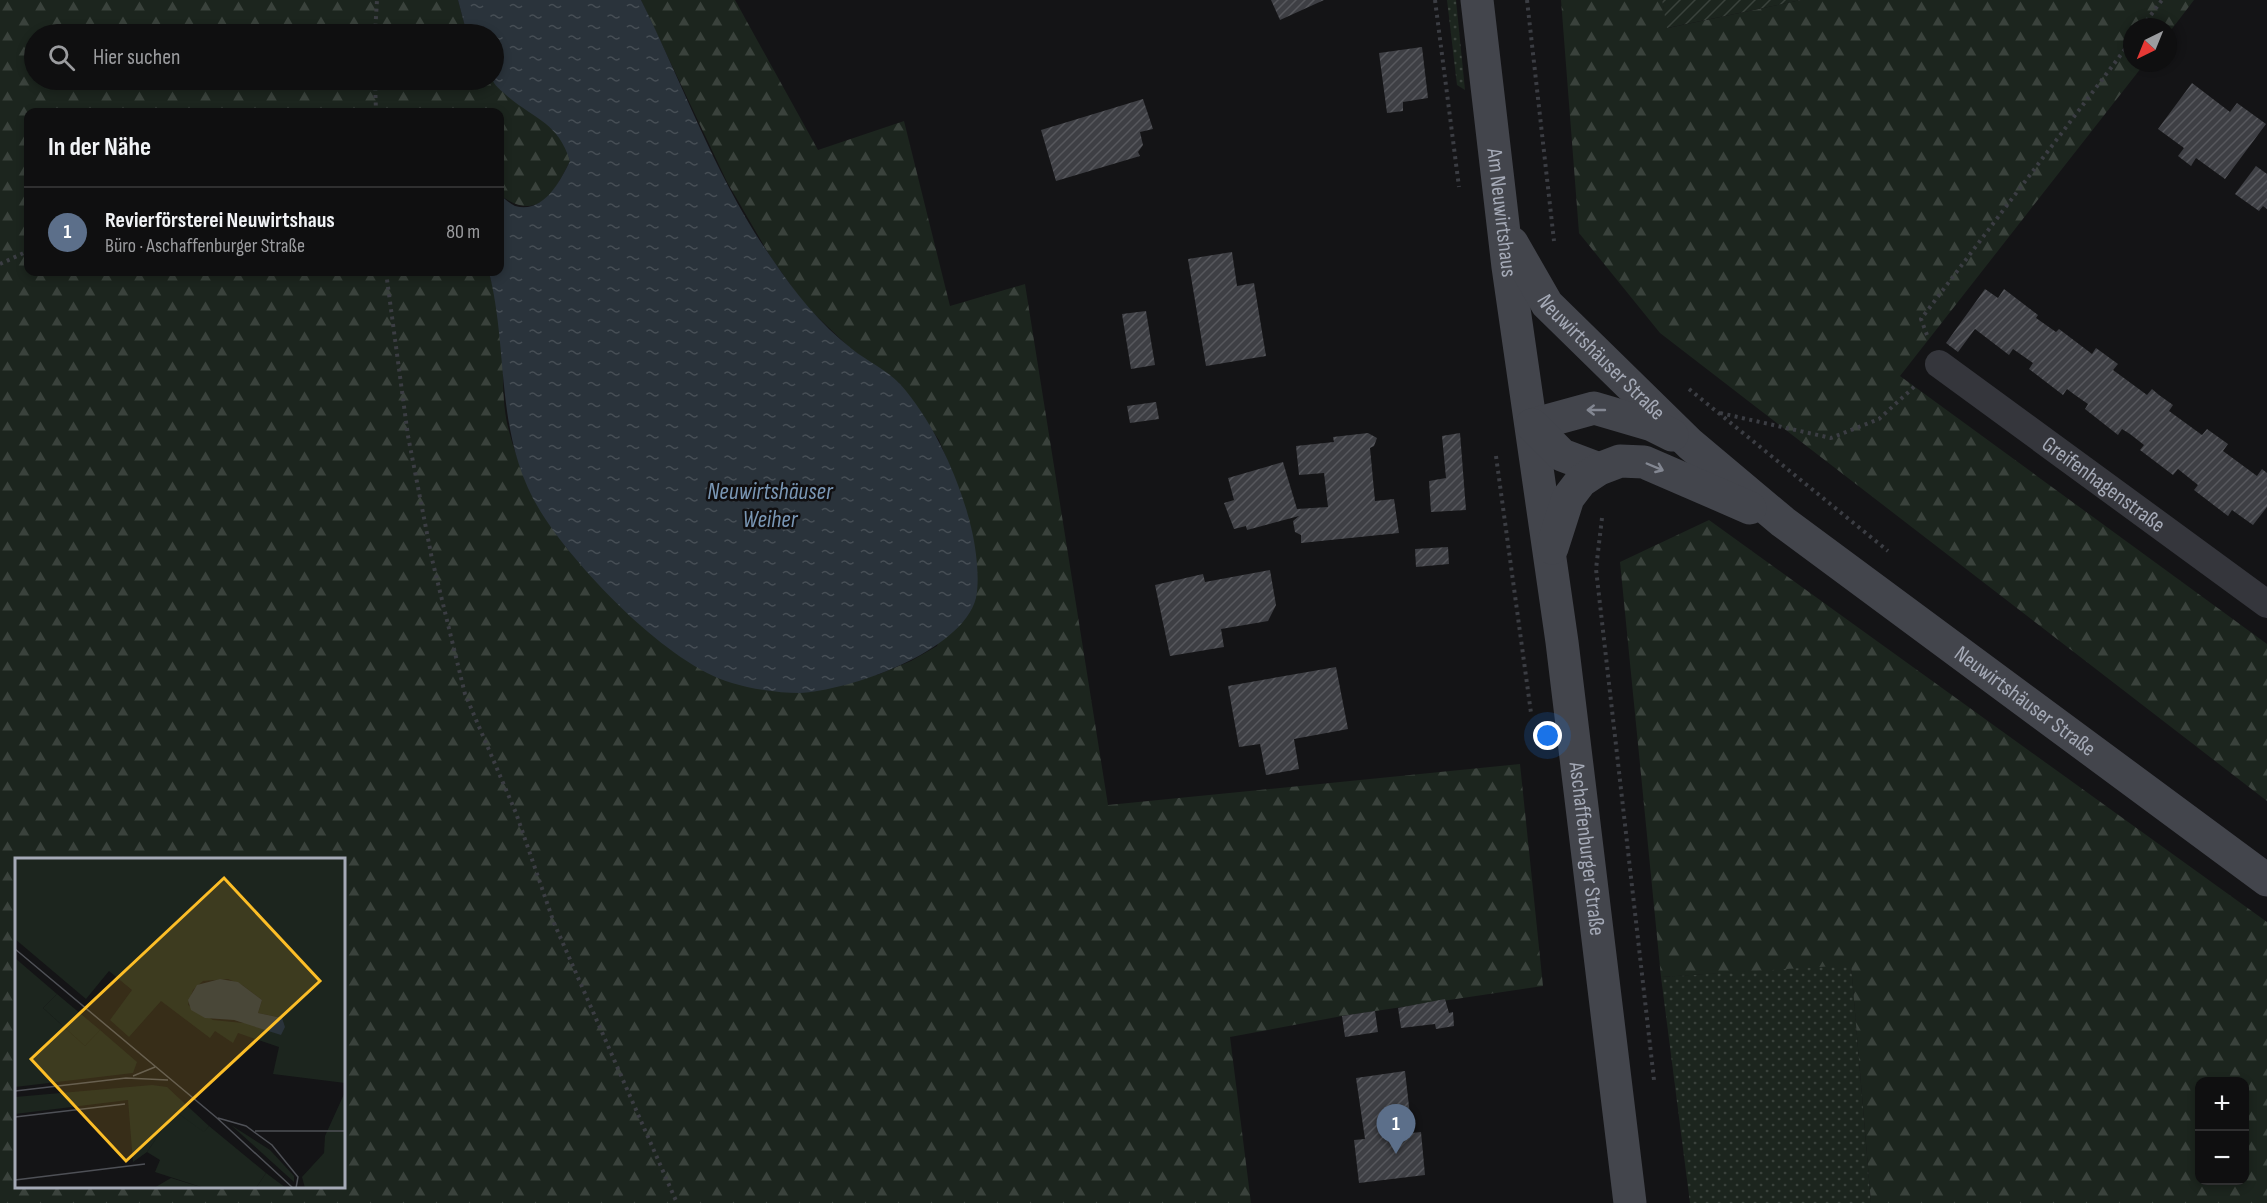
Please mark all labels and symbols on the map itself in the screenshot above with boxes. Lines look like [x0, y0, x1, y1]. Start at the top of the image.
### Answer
north arrow [2123, 18, 2177, 72]
street label: Am Neuwirtshaus [1481, 146, 1523, 279]
street label: Neuwirtshäuser Straße [1531, 290, 1671, 426]
one-way arrow [1587, 404, 1607, 416]
street label: Greifenhagenstraße [2037, 430, 2171, 539]
one-way arrow [1645, 462, 1664, 473]
water label: Neuwirtshäuser Weiher [707, 477, 834, 534]
street label: Neuwirtshäuser Straße [1949, 640, 2101, 762]
your location [1533, 721, 1562, 750]
street label: Aschaffenburger Straße [1563, 759, 1611, 937]
inset map [15, 858, 345, 1188]
pin: 1 [1376, 1104, 1416, 1154]

